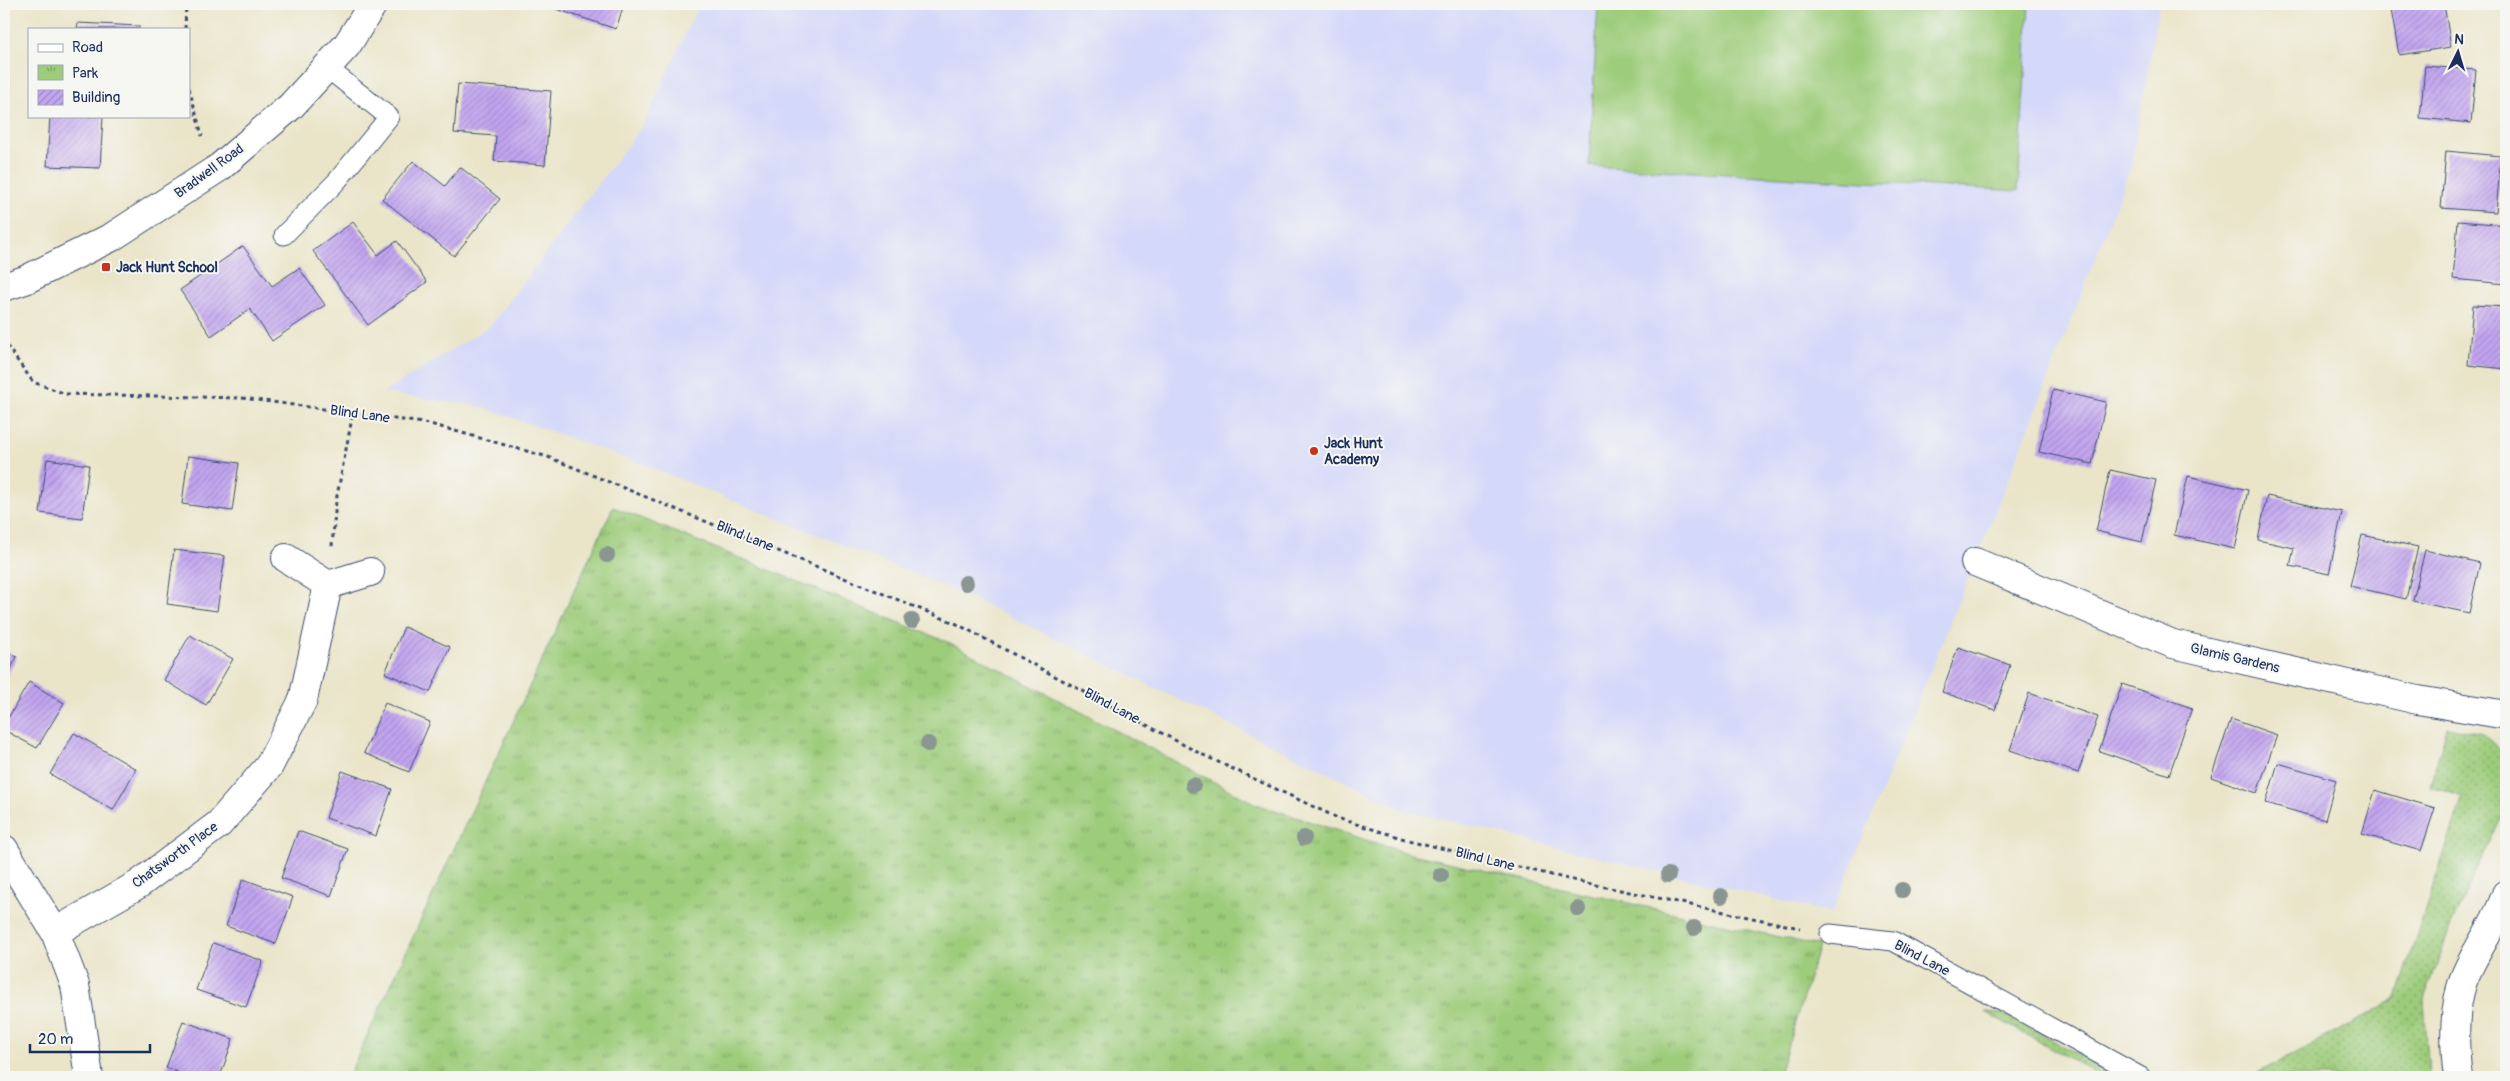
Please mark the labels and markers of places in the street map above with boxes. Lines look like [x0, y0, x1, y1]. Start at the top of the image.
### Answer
place label: Jack Hunt School [116, 259, 218, 276]
marker: Jack Hunt School [100, 261, 112, 273]
place label: Jack Hunt Academy [1324, 435, 1383, 468]
marker: Jack Hunt Academy [1308, 445, 1320, 457]

